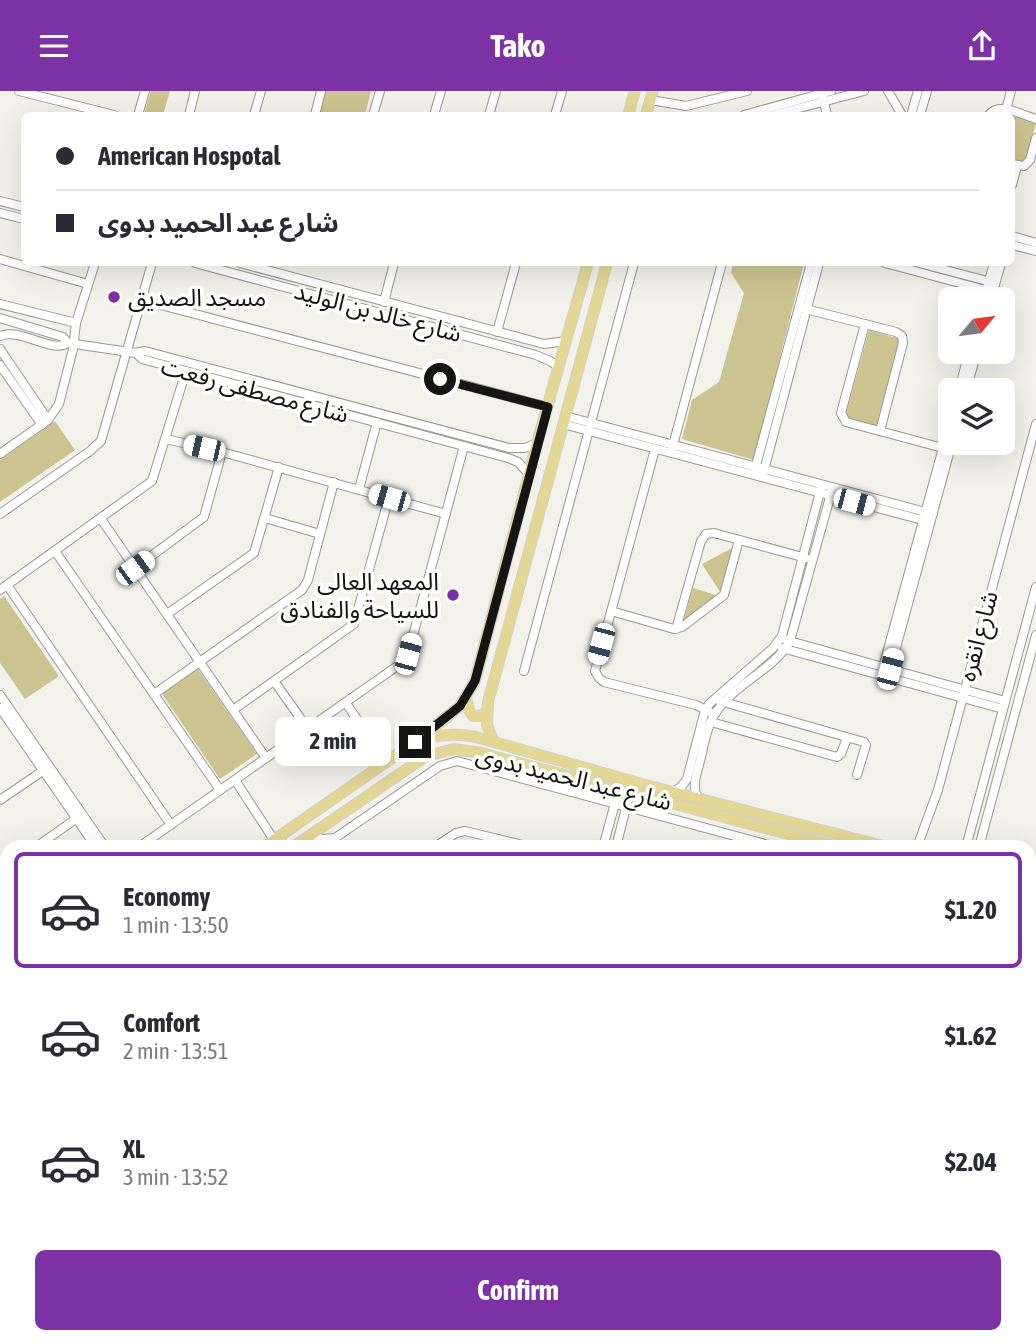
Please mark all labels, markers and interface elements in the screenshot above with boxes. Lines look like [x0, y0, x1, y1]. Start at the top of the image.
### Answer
icon: menu [35, 27, 73, 65]
text: Tako [490, 27, 546, 64]
icon: share [963, 27, 1001, 65]
text: American Hospotal [98, 141, 280, 171]
text: شارع عبد الحميد بدوى [98, 208, 339, 238]
street label: شارع خالد بن الوليد [290, 277, 465, 351]
place label: مسجد الصديق [128, 284, 266, 313]
north arrow [938, 287, 1015, 364]
map controls [938, 287, 1015, 455]
marker: مسجد الصديق [106, 289, 122, 305]
street label: شارع مصطفى رفعت [157, 352, 352, 432]
route start [424, 363, 456, 395]
button: layers [938, 378, 1015, 455]
car [182, 433, 227, 463]
car [366, 482, 413, 514]
car [831, 486, 878, 518]
car [112, 547, 159, 589]
place label: المعهد العالى للسياحة والفنادق [280, 568, 439, 624]
marker: المعهد العالى للسياحة والفنادق [445, 587, 461, 603]
street label: شارع انقره [953, 588, 1007, 685]
car [586, 621, 617, 667]
car [393, 631, 424, 677]
car [875, 646, 906, 692]
callout: 2 min [275, 717, 390, 767]
route end [399, 726, 431, 758]
text: 2 min [310, 728, 356, 754]
street label: شارع عبد الحميد بدوى [472, 741, 675, 819]
icon: car [39, 879, 102, 942]
text: Economy [123, 882, 210, 912]
text: $1.20 [945, 895, 997, 925]
text: 1 min · 13:50 [123, 912, 229, 938]
icon: car [39, 1005, 102, 1068]
text: Comfort [123, 1008, 200, 1038]
text: $1.62 [945, 1021, 997, 1051]
text: 2 min · 13:51 [123, 1038, 229, 1064]
icon: car [39, 1131, 102, 1194]
text: XL [123, 1134, 145, 1164]
text: $2.04 [945, 1147, 997, 1177]
text: 3 min · 13:52 [123, 1164, 229, 1190]
button: Confirm [35, 1250, 1001, 1330]

